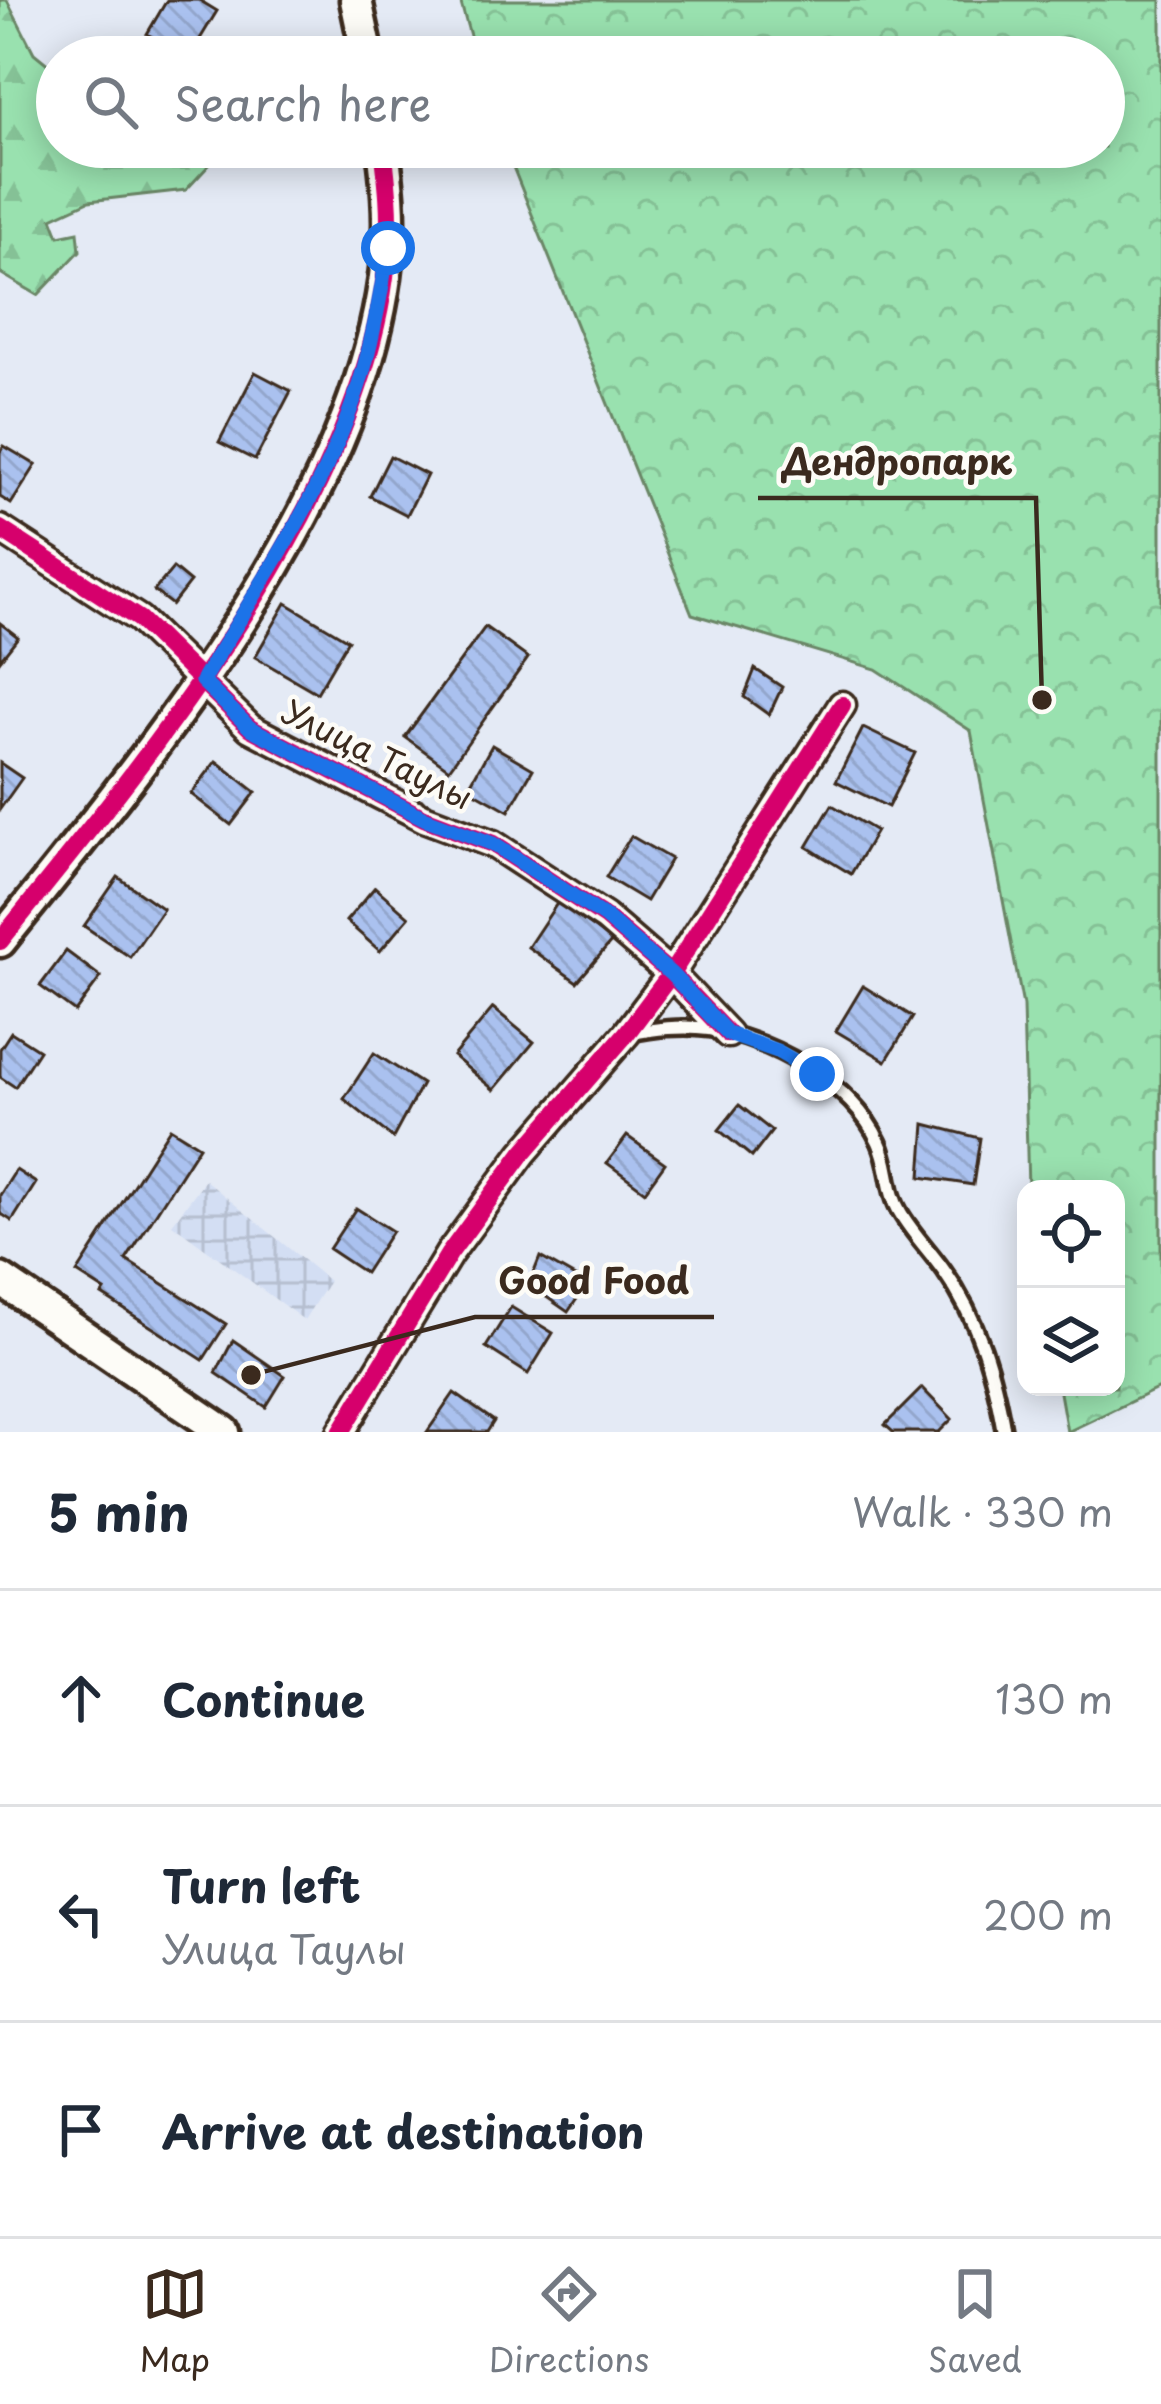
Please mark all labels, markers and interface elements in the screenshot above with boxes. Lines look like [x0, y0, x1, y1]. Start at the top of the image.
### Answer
search box [36, 36, 1125, 168]
text: Search here [174, 68, 431, 136]
icon: search [78, 69, 144, 135]
route start [361, 221, 415, 275]
callout: Дендропарк [758, 426, 1036, 498]
text: Дендропарк [780, 433, 1013, 487]
street label: Улица Таулы [274, 685, 482, 821]
route end [790, 1047, 844, 1101]
map controls [1017, 1180, 1125, 1396]
button: locate [1017, 1180, 1125, 1288]
callout: Good Food [475, 1245, 714, 1317]
text: Good Food [498, 1252, 690, 1306]
button: layers [1017, 1288, 1125, 1396]
text: 5 min [48, 1472, 190, 1549]
text: Walk · 330 m [852, 1481, 1113, 1540]
text: Continue [162, 1664, 365, 1732]
icon: ahead [48, 1665, 114, 1731]
text: 130 m [995, 1668, 1113, 1727]
text: Turn left [162, 1850, 361, 1918]
icon: left [48, 1881, 114, 1947]
text: 200 m [983, 1884, 1113, 1943]
text: Улица Таулы [162, 1918, 406, 1977]
text: Arrive at destination [162, 2096, 645, 2164]
icon: arrive [48, 2097, 114, 2163]
tab: Map [139, 2261, 210, 2383]
tab: Directions [489, 2261, 649, 2383]
tab: Saved [928, 2261, 1022, 2383]

